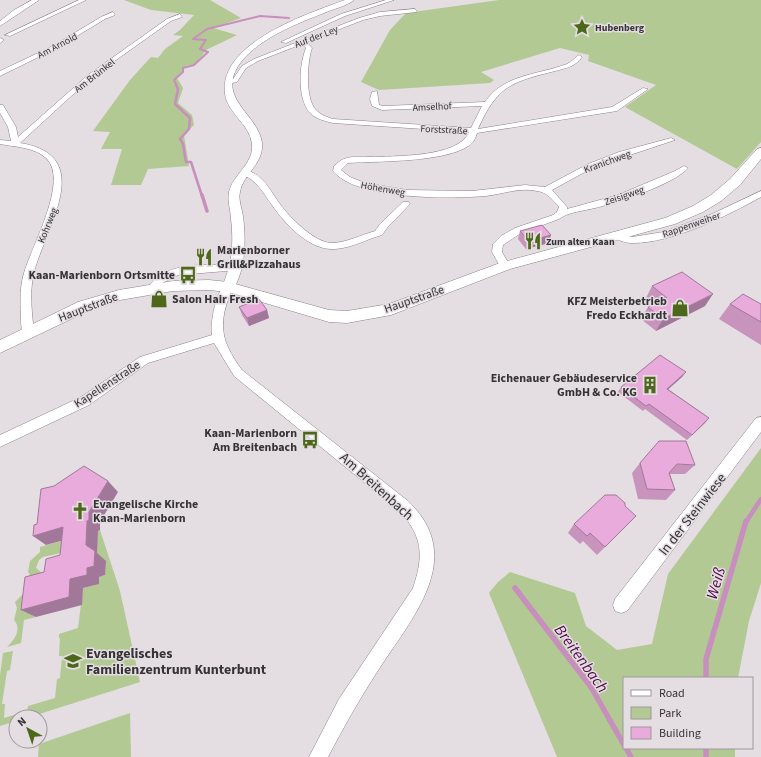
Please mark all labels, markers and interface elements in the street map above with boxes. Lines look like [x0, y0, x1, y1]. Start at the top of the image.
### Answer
place icon: Hubenberg [572, 17, 592, 37]
place label: Hubenberg [595, 21, 645, 35]
street label: Auf der Ley [292, 22, 341, 52]
street label: Am Arnold [35, 29, 80, 62]
street label: Am Brünkel [71, 55, 118, 96]
street label: Amselhof [412, 99, 453, 115]
street label: Forststraße [420, 122, 468, 138]
street label: Kranichweg [582, 147, 633, 177]
street label: Höhenweg [360, 178, 406, 200]
street label: Zeisigweg [603, 183, 646, 209]
street label: Kohrweg [34, 205, 61, 245]
street label: Rappenweiher [660, 208, 723, 241]
restaurant icon: Zum alten Kaan [523, 231, 543, 251]
place label: Zum alten Kaan [546, 235, 615, 249]
place label: Marienborner Grill&Pizzahaus [217, 242, 301, 273]
restaurant icon: Marienborner Grill&Pizzahaus [194, 247, 214, 267]
bus stop icon: Kaan-Marienborn Ortsmitte [178, 265, 198, 285]
place label: Kaan-Marienborn Ortsmitte [29, 267, 175, 284]
street label: Hauptstraße [382, 281, 446, 318]
street label: Hauptstraße [56, 288, 120, 327]
shop icon: Salon Hair Fresh [149, 289, 169, 309]
place label: Salon Hair Fresh [172, 291, 258, 308]
place label: KFZ Meisterbetrieb Fredo Eckhardt [567, 293, 667, 324]
shop icon: KFZ Meisterbetrieb Fredo Eckhardt [670, 298, 690, 318]
street label: Kapellenstraße [71, 357, 144, 412]
place label: Eichenauer Gebäudeservice GmbH & Co. KG [491, 370, 637, 401]
building icon: Eichenauer Gebäudeservice GmbH & Co. KG [640, 375, 660, 395]
place label: Kaan-Marienborn Am Breitenbach [204, 425, 297, 456]
bus stop icon: Kaan-Marienborn Am Breitenbach [300, 430, 320, 450]
street label: Am Breitenbach [335, 448, 418, 525]
street label: In der Steinwiese [654, 469, 731, 560]
place label: Evangelische Kirche Kaan-Marienborn [93, 496, 198, 527]
church icon: Evangelische Kirche Kaan-Marienborn [70, 501, 90, 521]
water label: Weiß [701, 565, 731, 602]
water label: Breitenbach [549, 620, 613, 697]
place label: Evangelisches Familienzentrum Kunterbunt [86, 644, 267, 680]
school or university icon: Evangelisches Familienzentrum Kunterbunt [63, 651, 83, 671]
legend [623, 677, 753, 749]
text: Road [659, 685, 685, 702]
text: Park [659, 705, 681, 722]
north arrow [8, 709, 48, 749]
text: N [14, 714, 30, 730]
text: Building [659, 725, 701, 742]

